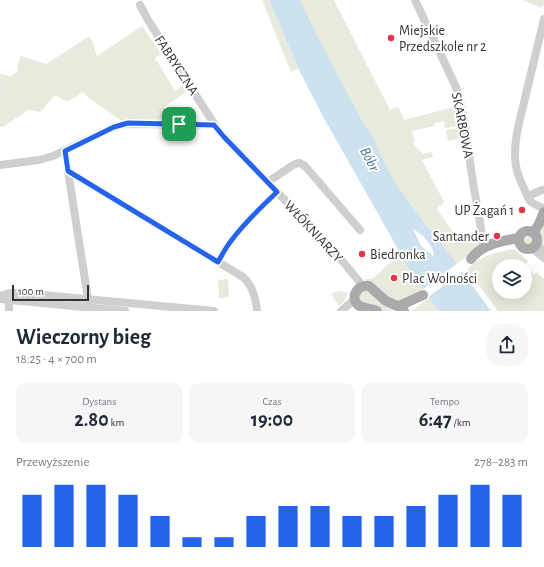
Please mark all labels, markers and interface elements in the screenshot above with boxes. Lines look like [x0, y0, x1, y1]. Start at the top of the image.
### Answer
place label: Miejskie Przedszkole nr 2 [399, 24, 486, 54]
street label: FABRYCZNA [152, 33, 201, 98]
marker: Miejskie Przedszkole nr 2 [386, 33, 396, 43]
street label: SKARBOWA [449, 91, 475, 159]
pin [162, 107, 196, 141]
icon: arrive [168, 113, 190, 135]
water label: Bóbr [357, 145, 383, 175]
street label: WŁÓKNIARZY [281, 196, 348, 266]
place label: UP Żagań 1 [454, 201, 514, 218]
marker: UP Żagań 1 [517, 205, 527, 215]
place label: Santander [433, 230, 489, 244]
marker: Santander [492, 231, 502, 241]
place label: Biedronka [370, 248, 426, 262]
marker: Biedronka [357, 249, 367, 259]
map controls [492, 259, 532, 299]
button: layers [492, 259, 532, 299]
place label: Plac Wolności [402, 272, 477, 286]
marker: Plac Wolności [389, 273, 399, 283]
scale bar [12, 283, 89, 302]
text: 100 m [18, 286, 44, 297]
button: share [486, 324, 528, 366]
text: Wieczorny bieg [16, 326, 151, 348]
text: 18:25 · 4 × 700 m [16, 353, 97, 366]
text: Dystans [82, 396, 116, 407]
text: Czas [262, 396, 282, 407]
text: Tempo [430, 396, 459, 407]
text: 2.80 [74, 410, 109, 430]
text: 19:00 [251, 410, 293, 430]
text: 6:47 [419, 410, 452, 430]
text: km [109, 417, 124, 428]
text: /km [452, 417, 471, 428]
text: Przewyższenie [16, 456, 89, 469]
text: 278–283 m [474, 456, 528, 469]

